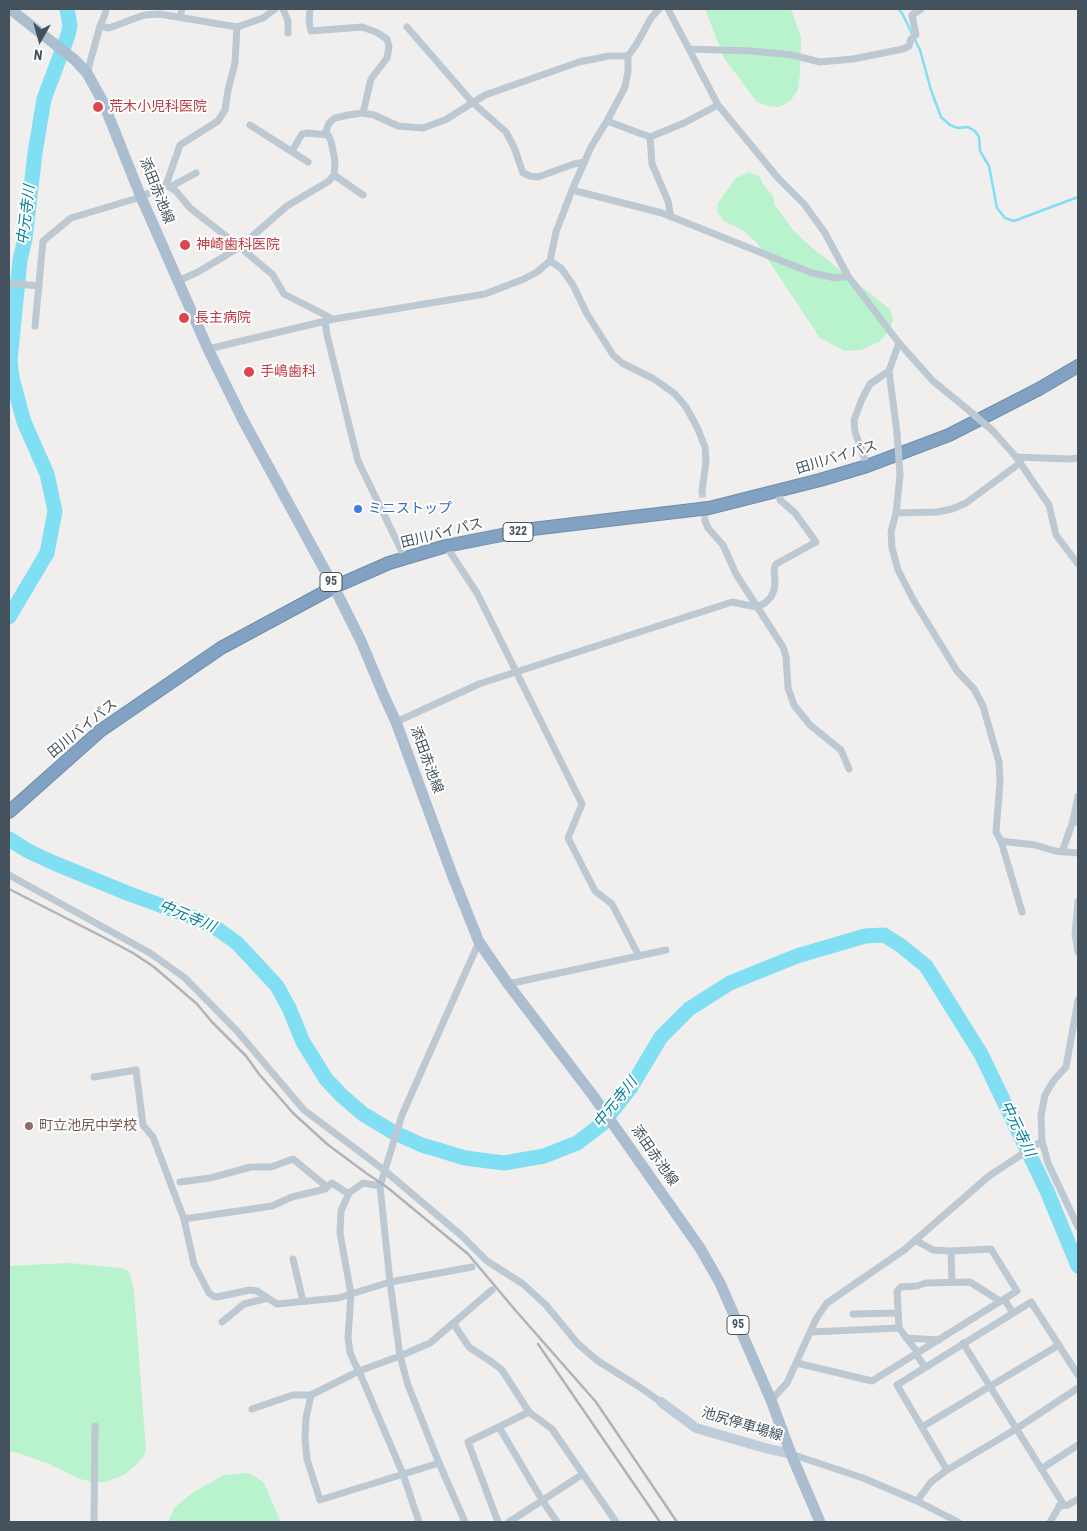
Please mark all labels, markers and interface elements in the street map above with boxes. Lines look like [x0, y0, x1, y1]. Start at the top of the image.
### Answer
north arrow [15, 15, 65, 65]
text: N [33, 46, 43, 63]
place label: 荒木小児科医院 [109, 99, 207, 115]
marker: 荒木小児科医院 [91, 100, 105, 114]
street label: 添田赤池線 [135, 155, 177, 227]
water label: 中元寺川 [14, 184, 40, 246]
place label: 神崎歯科医院 [196, 237, 280, 253]
marker: 神崎歯科医院 [178, 238, 192, 252]
place label: 長主病院 [195, 310, 251, 326]
marker: 長主病院 [177, 311, 191, 325]
place label: 手嶋歯科 [260, 364, 316, 380]
marker: 手嶋歯科 [242, 365, 256, 379]
street label: 田川バイパス [794, 438, 880, 478]
place label: ミニストップ [368, 501, 452, 517]
marker: ミニストップ [352, 503, 364, 515]
street label: 田川バイパス [399, 516, 485, 552]
road number: 322 [503, 522, 533, 542]
road number: 95 [320, 572, 342, 592]
street label: 田川バイパス [45, 696, 121, 762]
street label: 添田赤池線 [406, 724, 446, 796]
water label: 中元寺川 [156, 897, 218, 937]
water label: 中元寺川 [590, 1074, 642, 1132]
water label: 中元寺川 [996, 1098, 1038, 1160]
place label: 町立池尻中学校 [39, 1118, 137, 1134]
marker: 町立池尻中学校 [23, 1120, 35, 1132]
street label: 添田赤池線 [627, 1123, 681, 1189]
road number: 95 [727, 1316, 749, 1334]
street label: 池尻停車場線 [699, 1405, 785, 1445]

